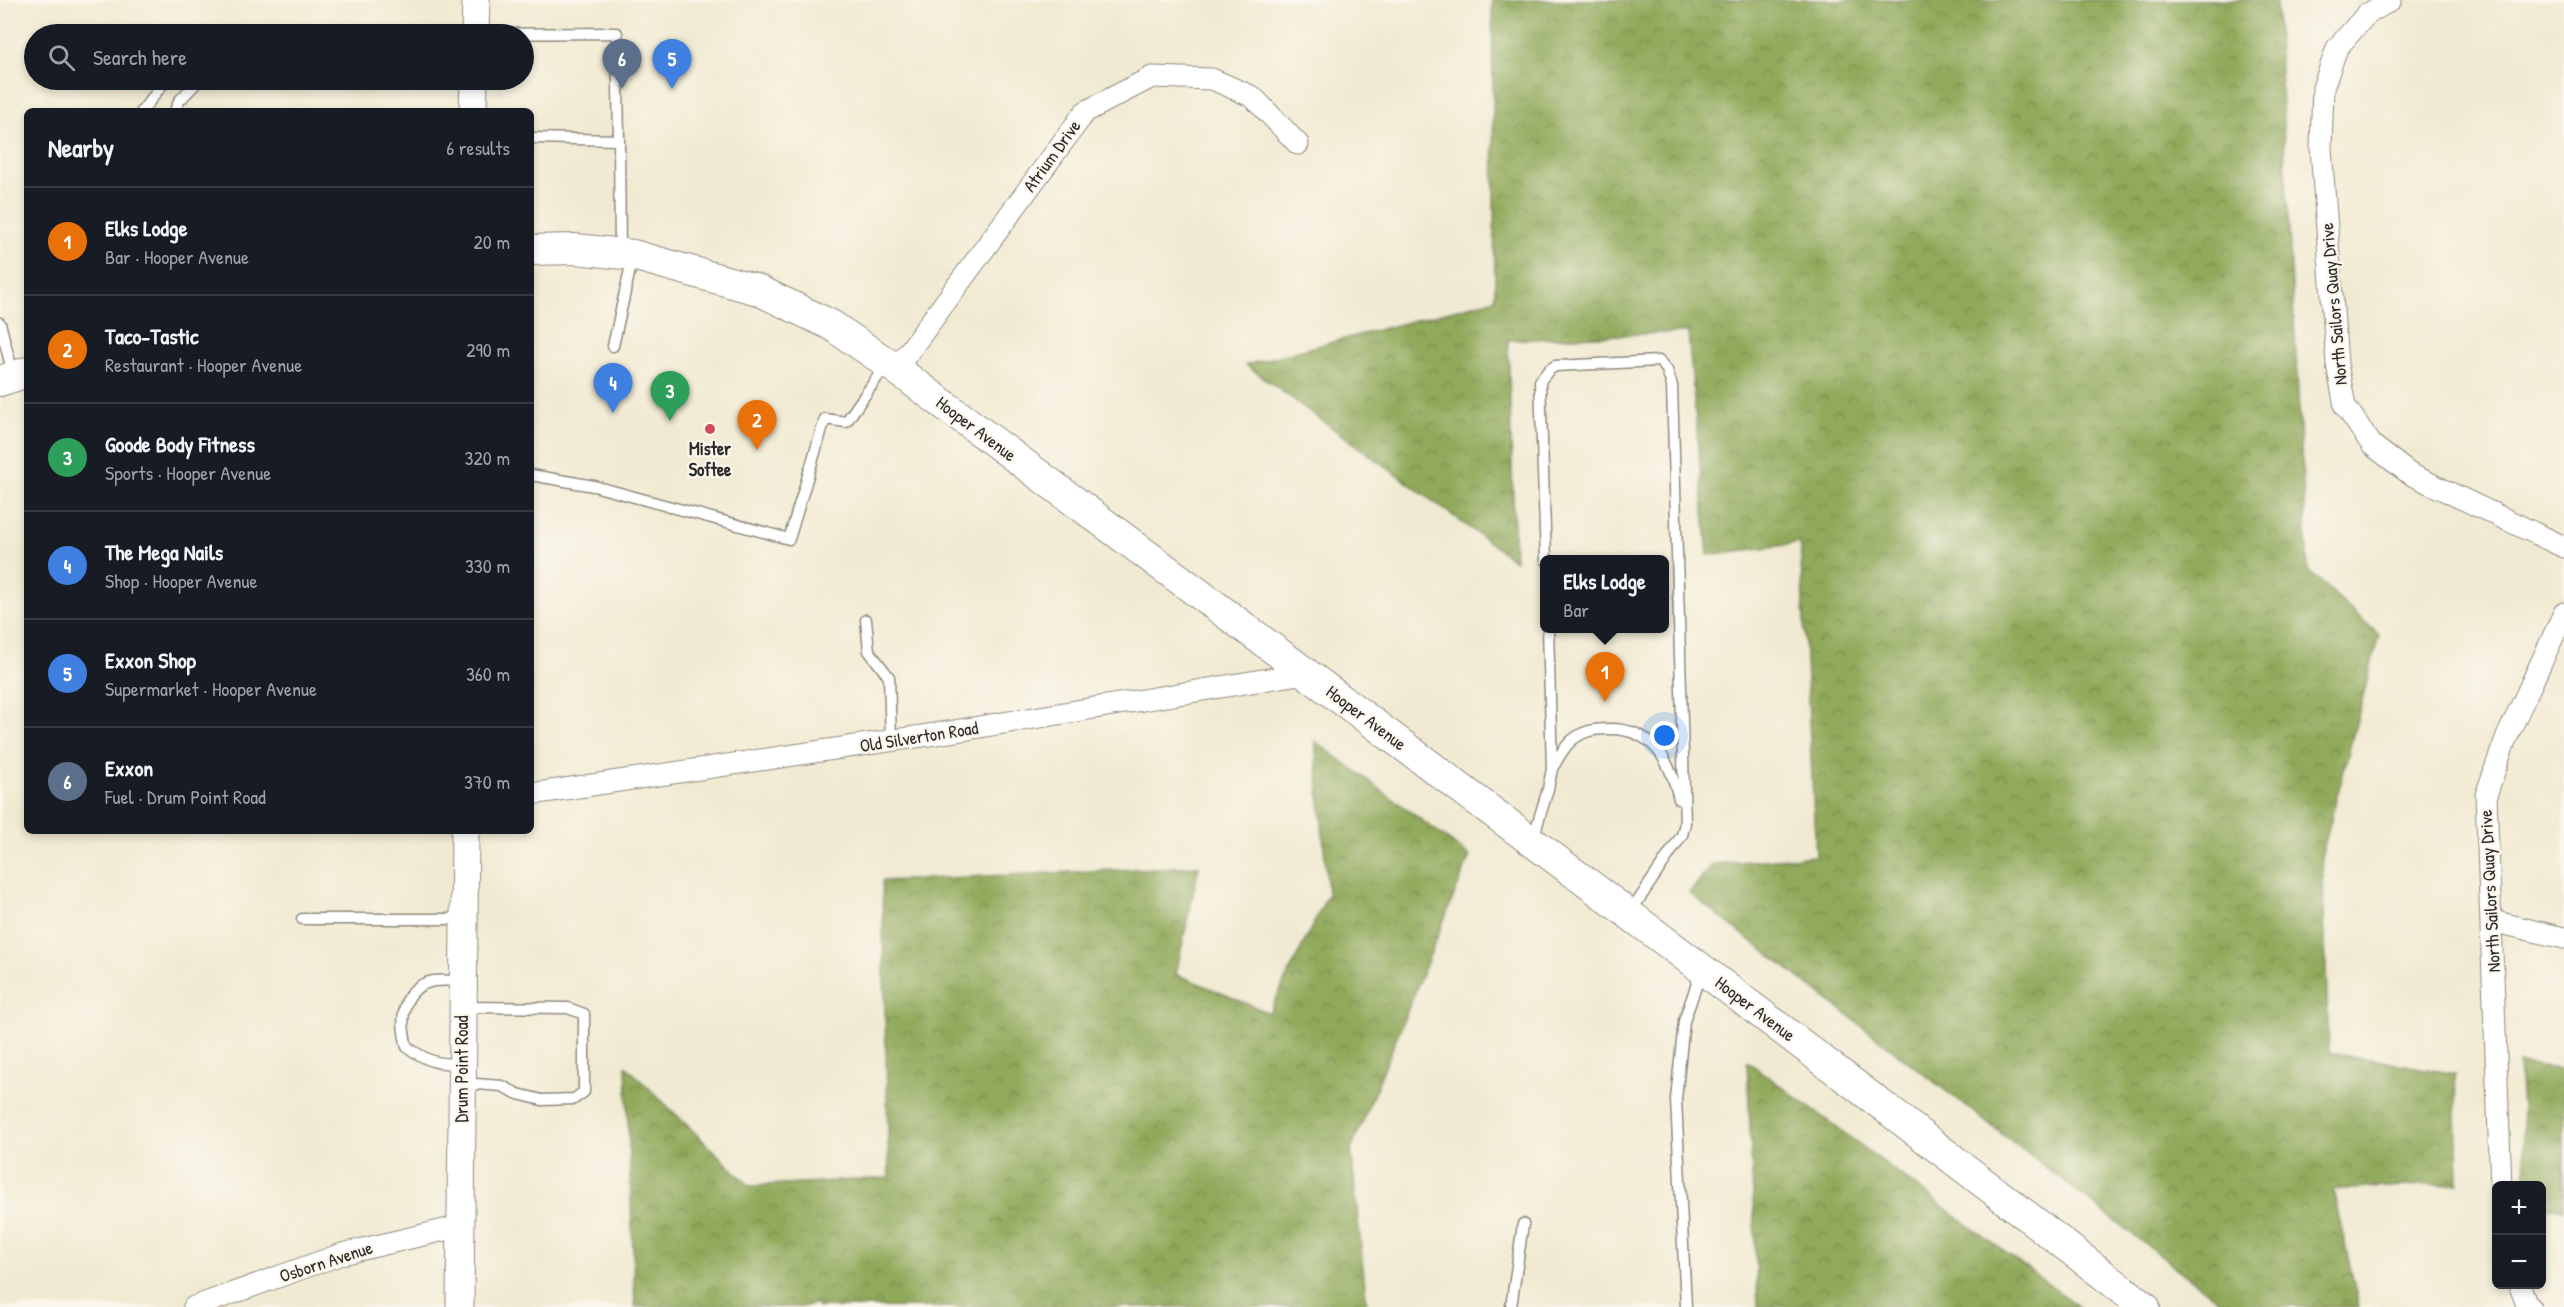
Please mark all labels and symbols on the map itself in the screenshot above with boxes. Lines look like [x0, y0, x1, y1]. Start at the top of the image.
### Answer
pin: 6 [602, 40, 642, 89]
pin: 5 [652, 40, 692, 89]
street label: Atrium Drive [1017, 115, 1086, 197]
street label: North Sailors Quay Drive [2314, 222, 2353, 386]
pin: 4 [594, 364, 632, 413]
pin: 3 [650, 372, 690, 421]
street label: Hooper Avenue [931, 390, 1022, 467]
pin: 2 [738, 400, 777, 450]
marker: Mister Softee [703, 422, 717, 436]
place label: Mister Softee [689, 436, 732, 482]
pin: 1 [1586, 652, 1624, 702]
street label: Hooper Avenue [1321, 679, 1412, 756]
street label: Old Silverton Road [858, 715, 980, 758]
your location [1650, 721, 1679, 750]
street label: North Sailors Quay Drive [2473, 809, 2506, 973]
street label: Hooper Avenue [1710, 970, 1801, 1047]
street label: Drum Point Road [449, 1016, 474, 1122]
street label: Osborn Avenue [276, 1235, 376, 1288]

